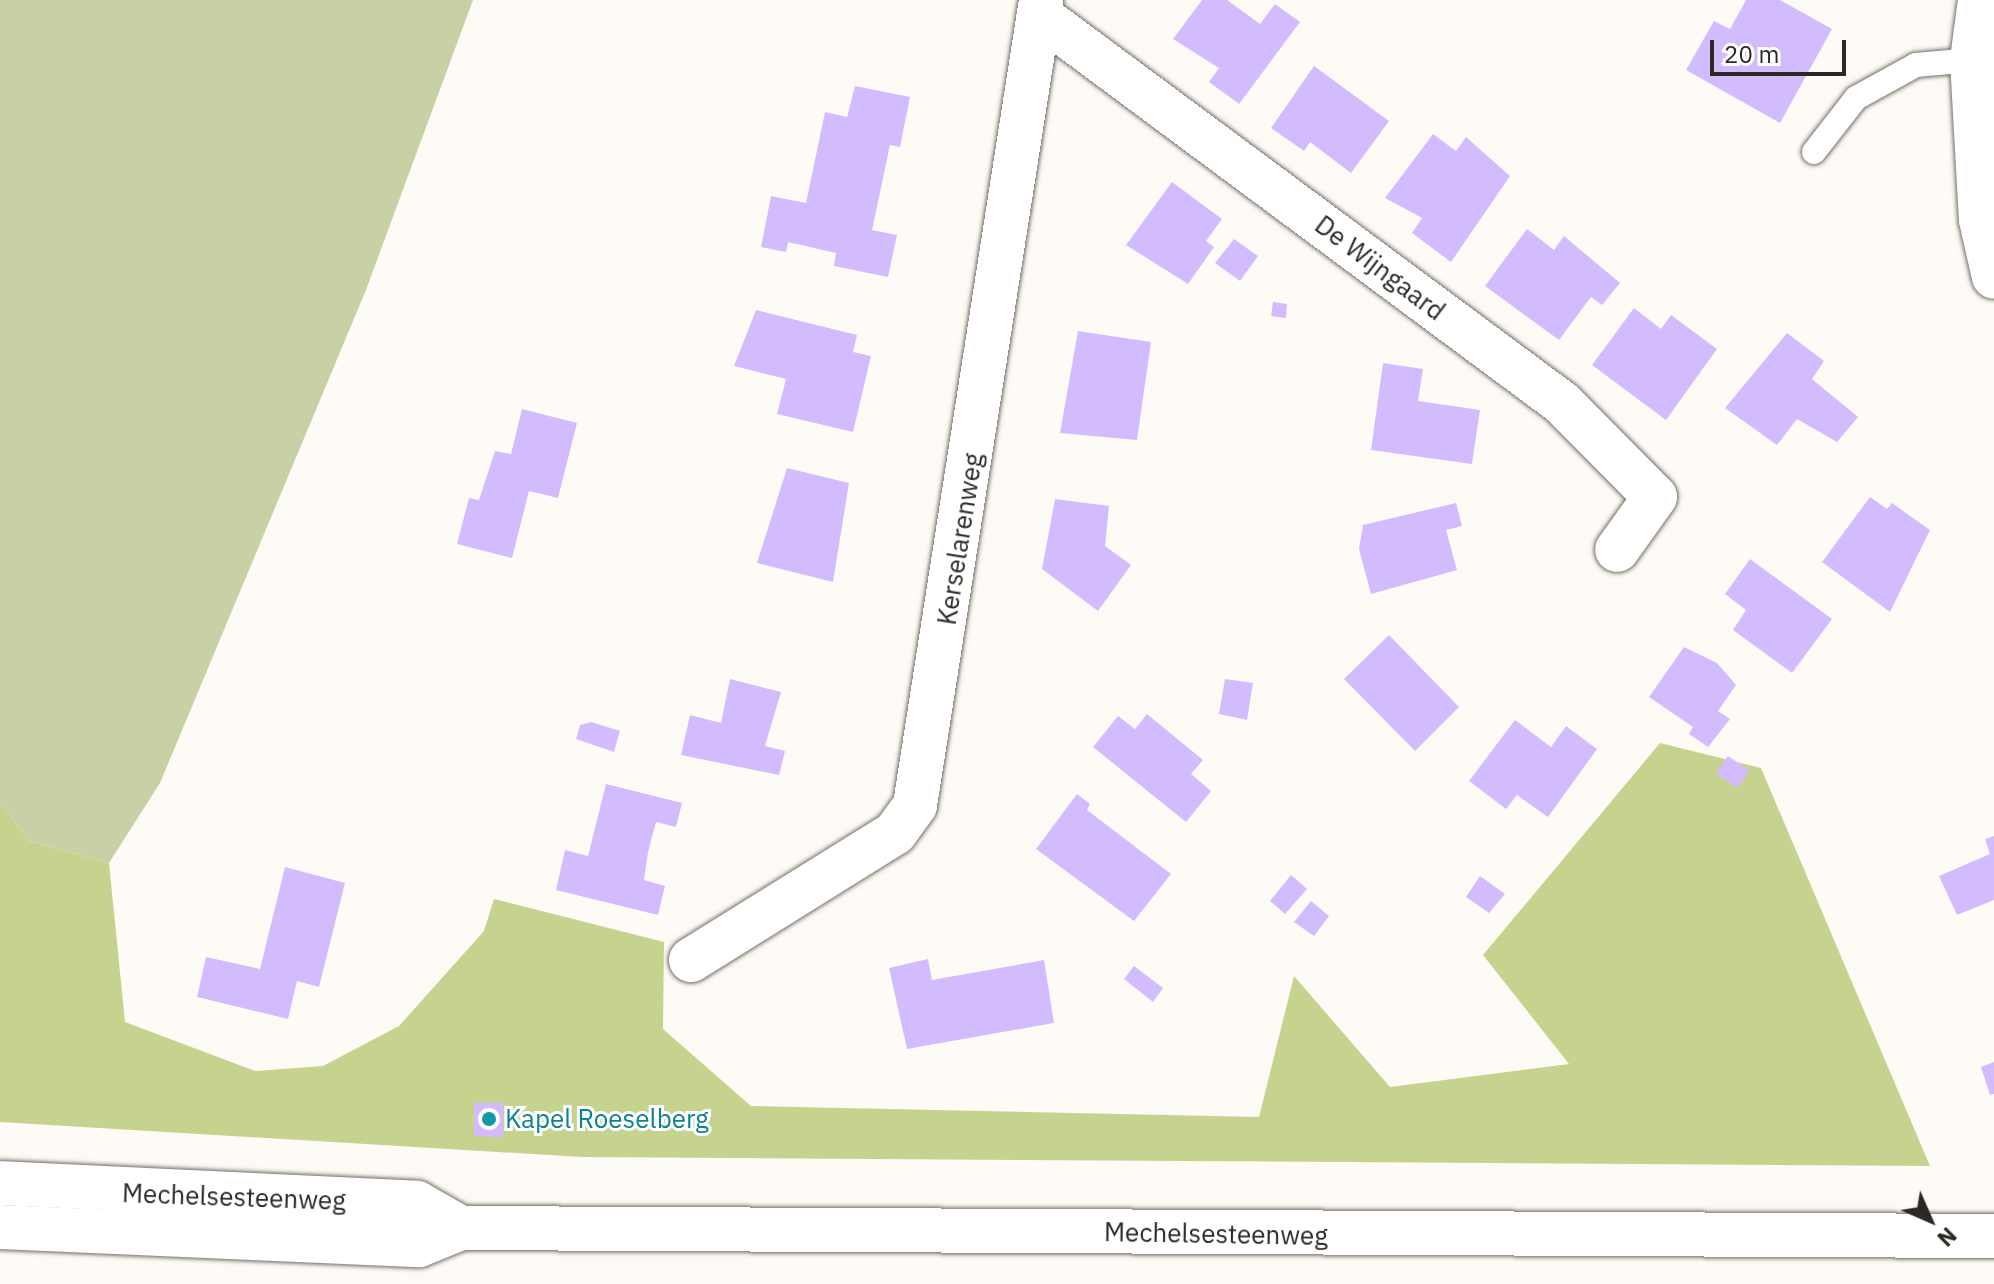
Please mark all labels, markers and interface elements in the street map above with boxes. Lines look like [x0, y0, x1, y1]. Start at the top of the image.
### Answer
scale bar [1714, 24, 1850, 74]
text: 20 m [1724, 38, 1779, 70]
street label: De Wijngaard [1309, 209, 1451, 327]
street label: Kerselarenweg [931, 451, 989, 627]
place label: Kapel Roeselberg [505, 1103, 709, 1135]
marker: Kapel Roeselberg [480, 1110, 498, 1128]
street label: Mechelsesteenweg [122, 1178, 346, 1216]
north arrow [1890, 1180, 1970, 1260]
street label: Mechelsesteenweg [1104, 1216, 1328, 1252]
text: N [1931, 1221, 1963, 1253]

